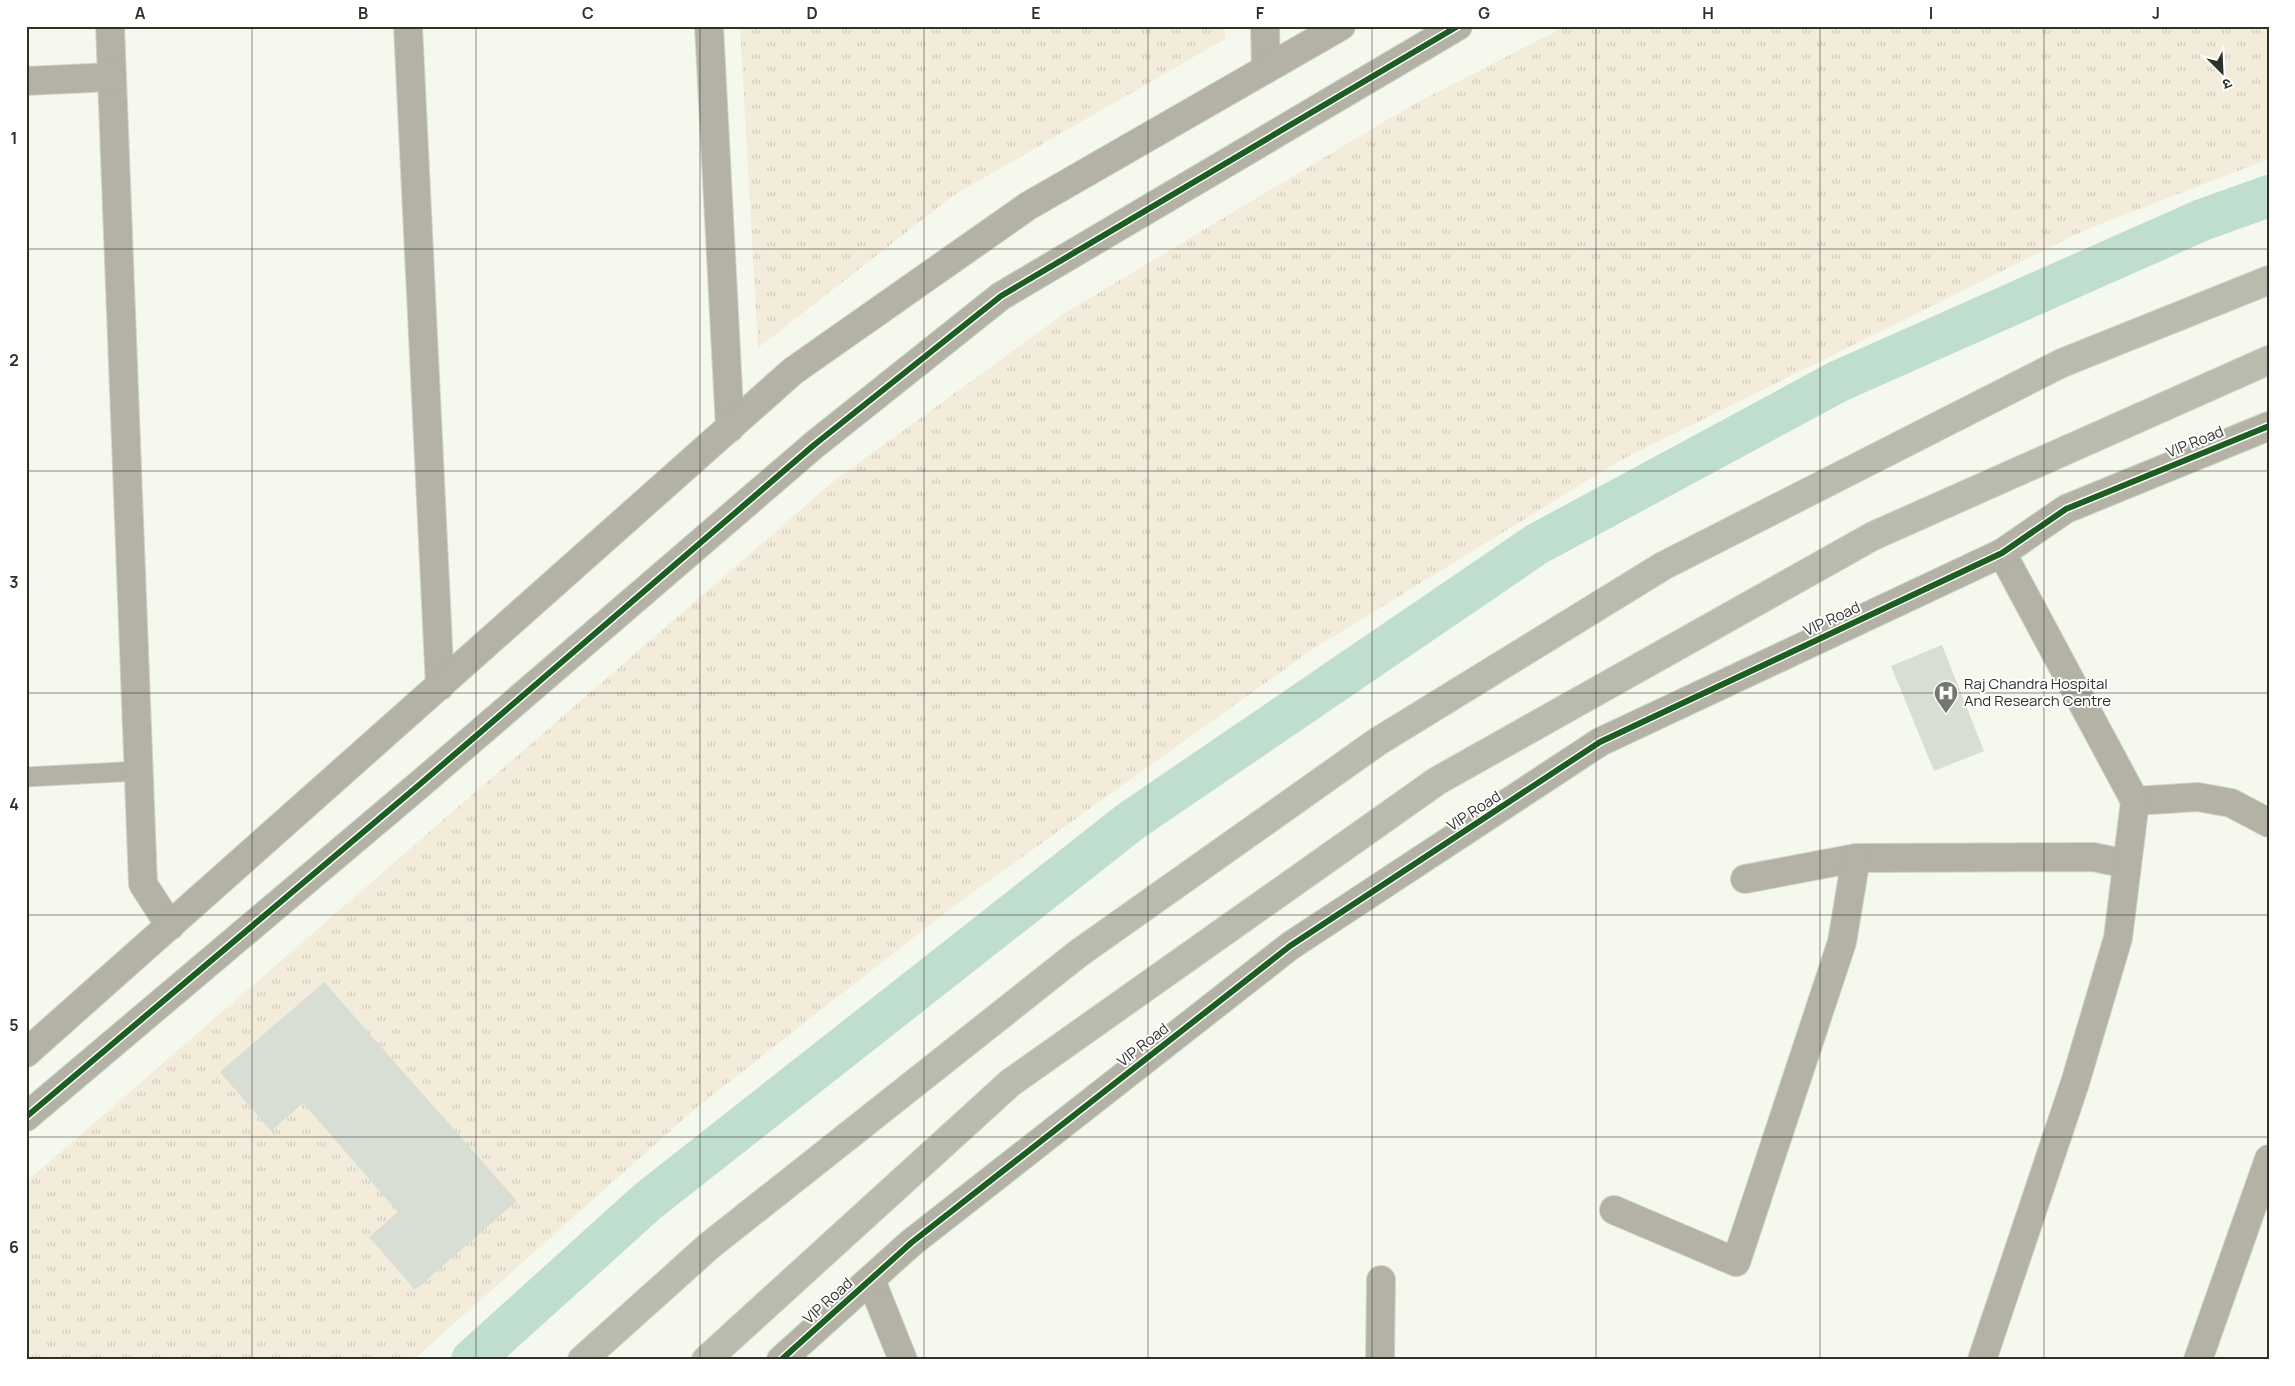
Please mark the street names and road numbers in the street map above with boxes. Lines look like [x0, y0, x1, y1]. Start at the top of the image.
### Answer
street label: VIP Road [2163, 421, 2227, 463]
street label: VIP Road [1800, 596, 1863, 641]
street label: VIP Road [1443, 785, 1505, 836]
street label: VIP Road [1113, 1018, 1173, 1071]
street label: VIP Road [798, 1273, 857, 1329]

